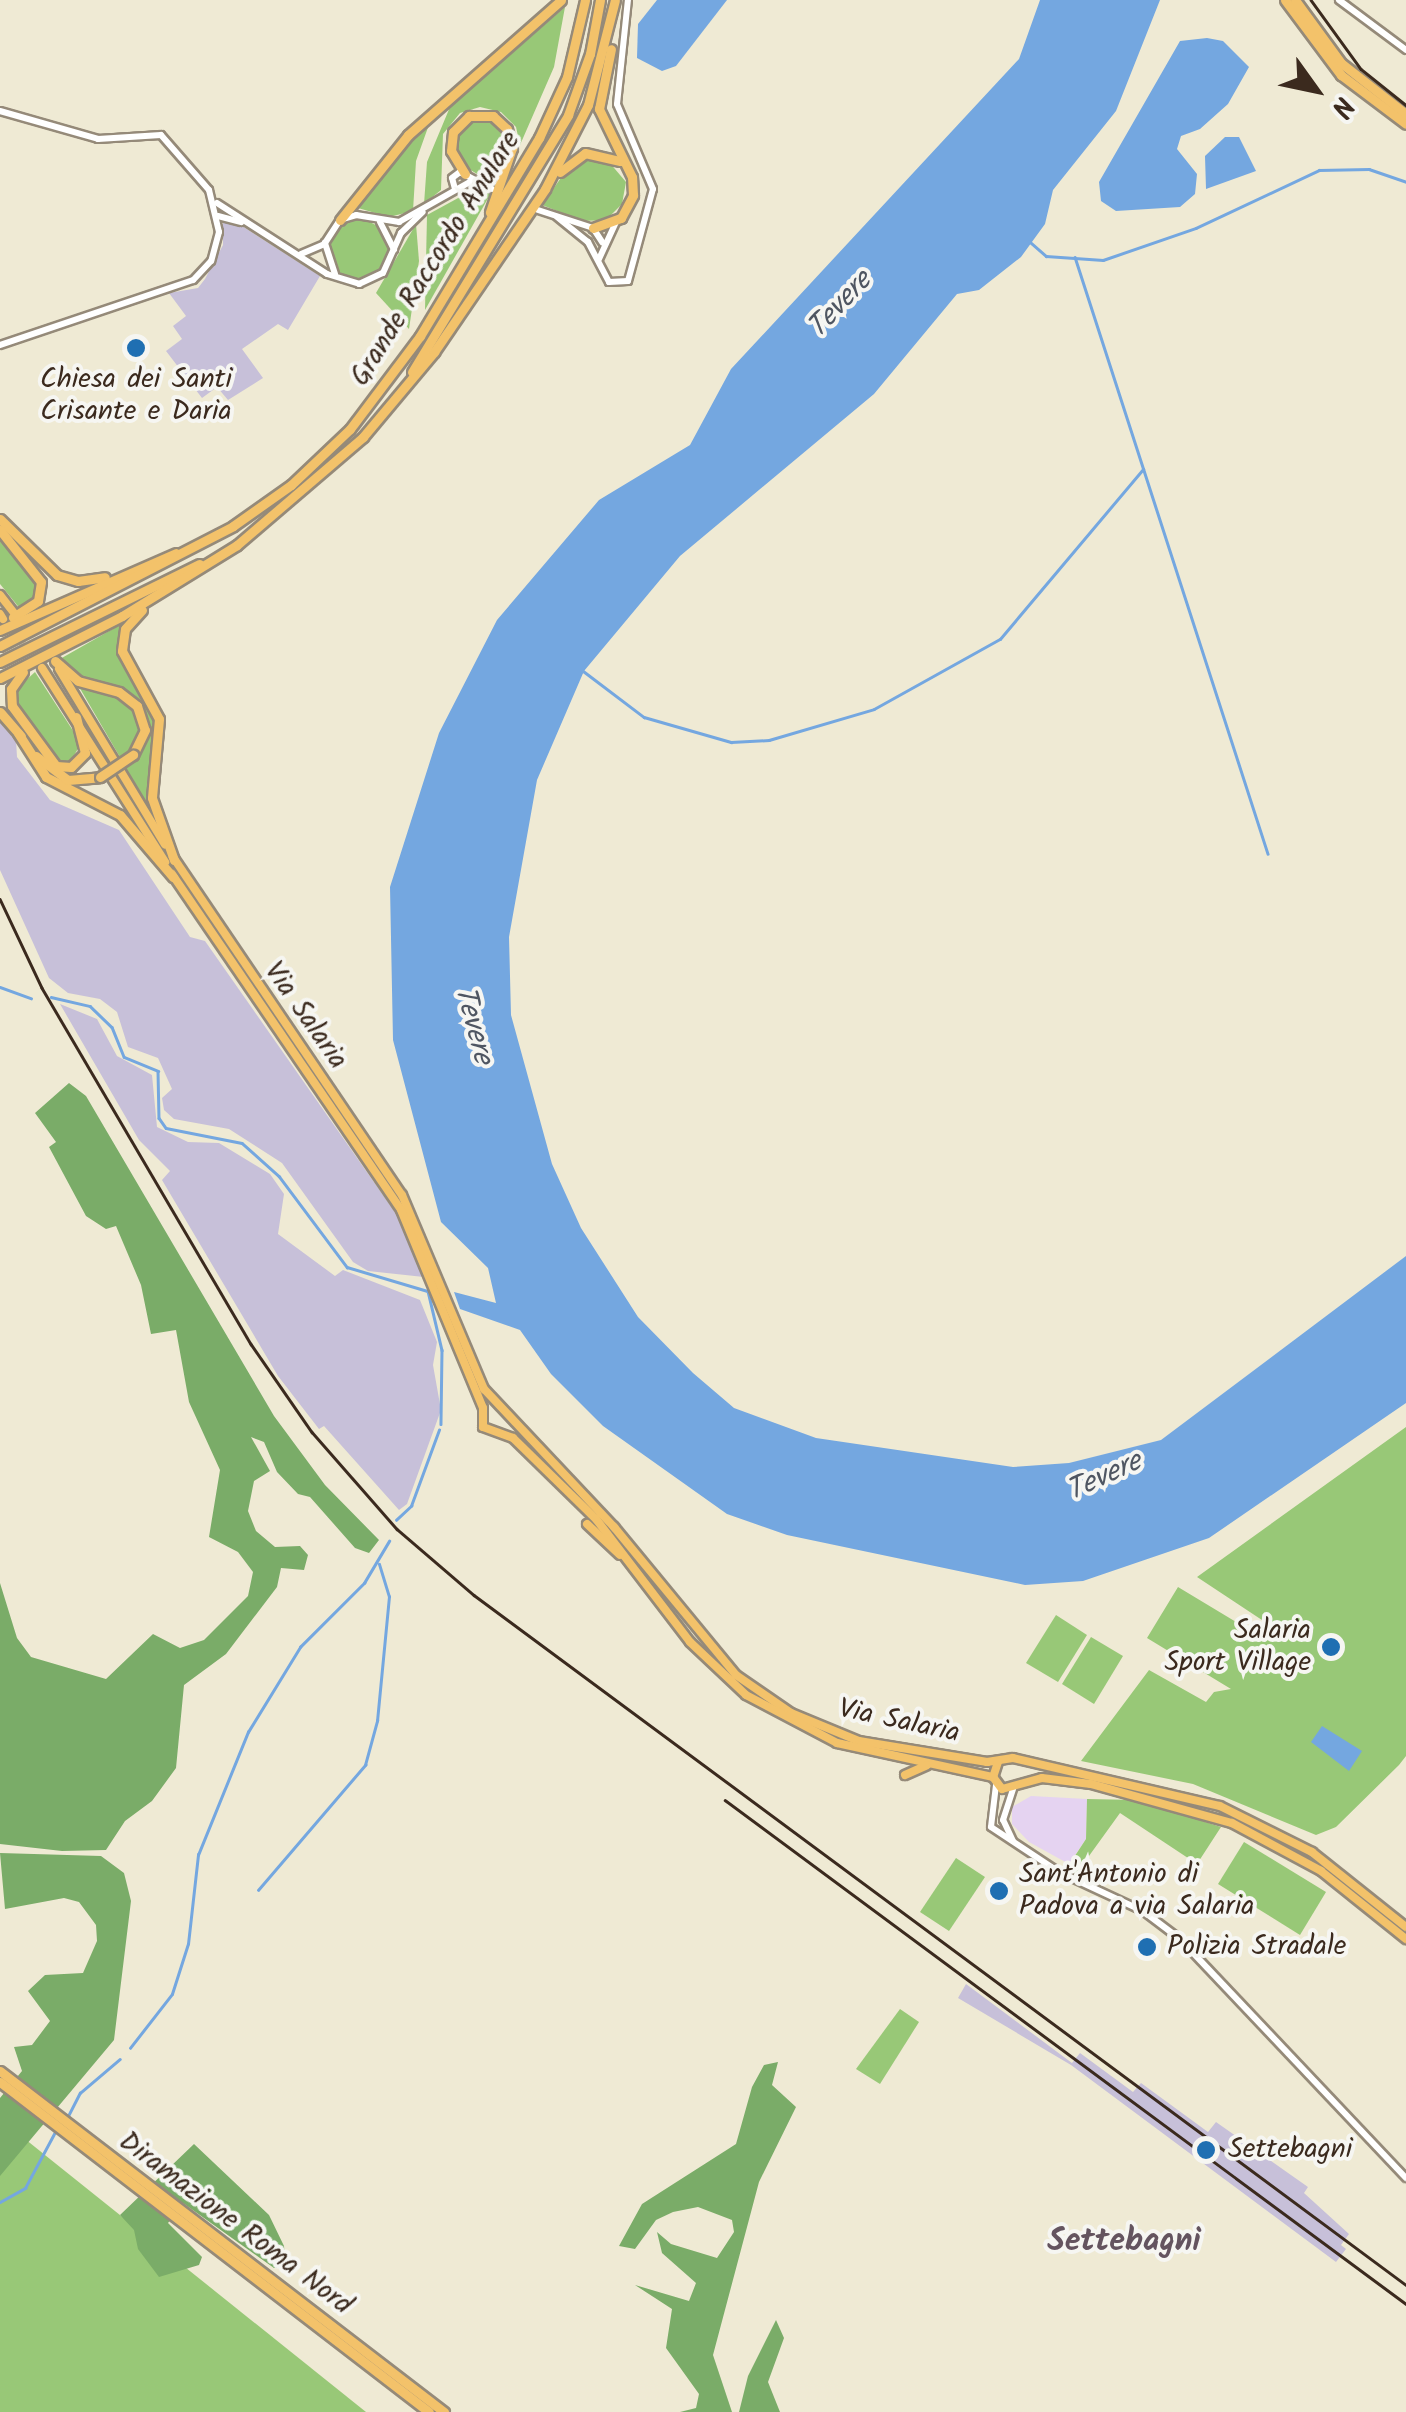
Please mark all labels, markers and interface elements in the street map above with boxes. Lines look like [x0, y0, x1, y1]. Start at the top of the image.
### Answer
north arrow [1266, 40, 1366, 140]
text: N [1318, 87, 1365, 126]
street label: Grande Raccordo Anulare [344, 126, 528, 392]
water label: Tevere [800, 264, 880, 346]
marker: Chiesa dei Santi Crisante e Daria [125, 337, 147, 359]
place label: Chiesa dei Santi Crisante e Daria [40, 363, 232, 429]
street label: Via Salaria [256, 956, 354, 1076]
water label: Tevere [445, 982, 501, 1068]
water label: Tevere [1061, 1444, 1147, 1510]
place label: Salaria Sport Village [1164, 1614, 1311, 1680]
marker: Salaria Sport Village [1320, 1636, 1342, 1658]
street label: Via Salaria [835, 1693, 963, 1751]
place label: Sant'Antonio di Padova a via Salaria [1019, 1858, 1254, 1924]
marker: Sant'Antonio di Padova a via Salaria [988, 1880, 1010, 1902]
place label: Polizia Stradale [1167, 1930, 1346, 1964]
marker: Polizia Stradale [1136, 1936, 1158, 1958]
street label: Diramazione Roma Nord [112, 2125, 358, 2323]
place label: Settebagni [1228, 2133, 1352, 2167]
marker: Settebagni [1193, 2137, 1219, 2163]
district label: Settebagni [1047, 2223, 1201, 2261]

